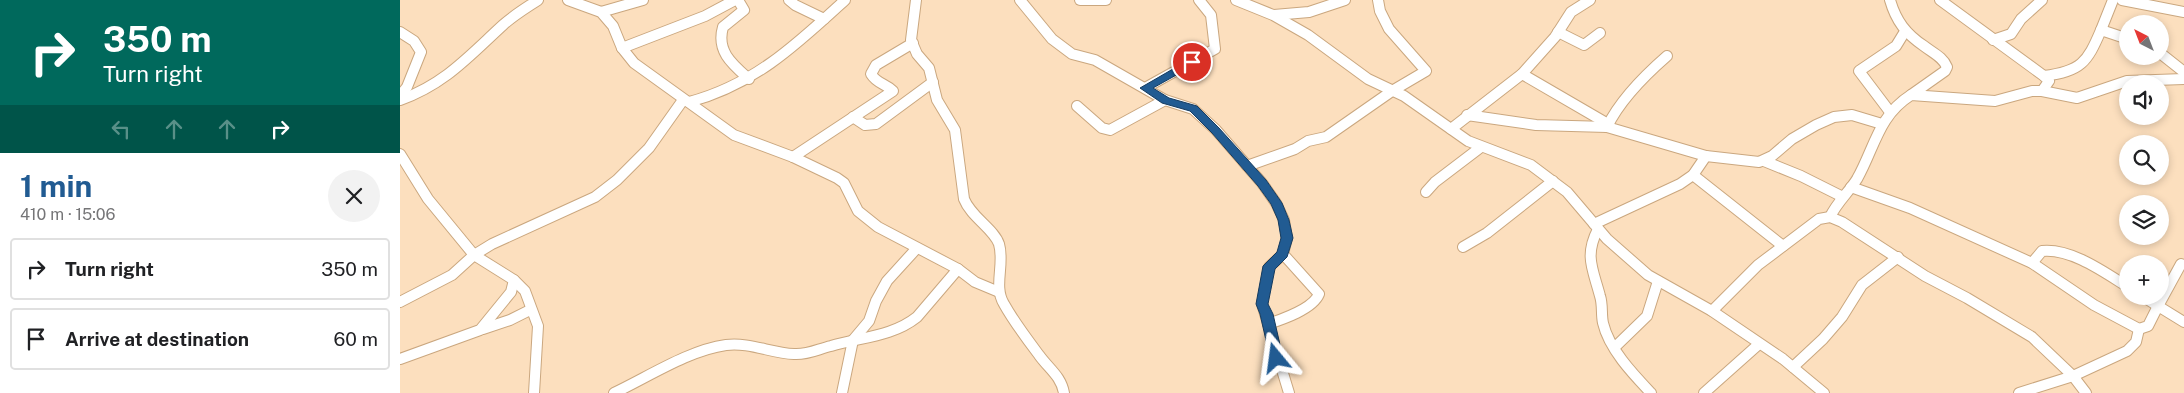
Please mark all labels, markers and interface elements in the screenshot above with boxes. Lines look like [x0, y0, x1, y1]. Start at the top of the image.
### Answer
north arrow [2119, 15, 2169, 65]
map controls [2119, 15, 2169, 305]
text: 350 m [103, 19, 212, 60]
icon: right [20, 20, 85, 85]
pin [1171, 41, 1213, 83]
icon: arrive [1178, 48, 1206, 76]
text: Turn right [103, 61, 203, 87]
button: sound [2119, 75, 2169, 125]
icon: left [107, 115, 135, 143]
icon: ahead [160, 115, 188, 143]
icon: ahead [213, 115, 241, 143]
icon: right [266, 115, 294, 143]
button: search [2119, 135, 2169, 185]
text: 1 min [20, 168, 92, 204]
button: close [328, 170, 380, 222]
button: layers [2119, 195, 2169, 245]
text: 410 m · 15:06 [20, 205, 115, 224]
icon: right [22, 255, 50, 283]
button: + [2119, 255, 2169, 305]
text: Turn right [65, 258, 154, 280]
text: 350 m [321, 258, 378, 280]
icon: arrive [22, 325, 50, 353]
text: Arrive at destination [65, 328, 249, 350]
text: 60 m [334, 328, 378, 350]
position arrow [1249, 331, 1301, 383]

